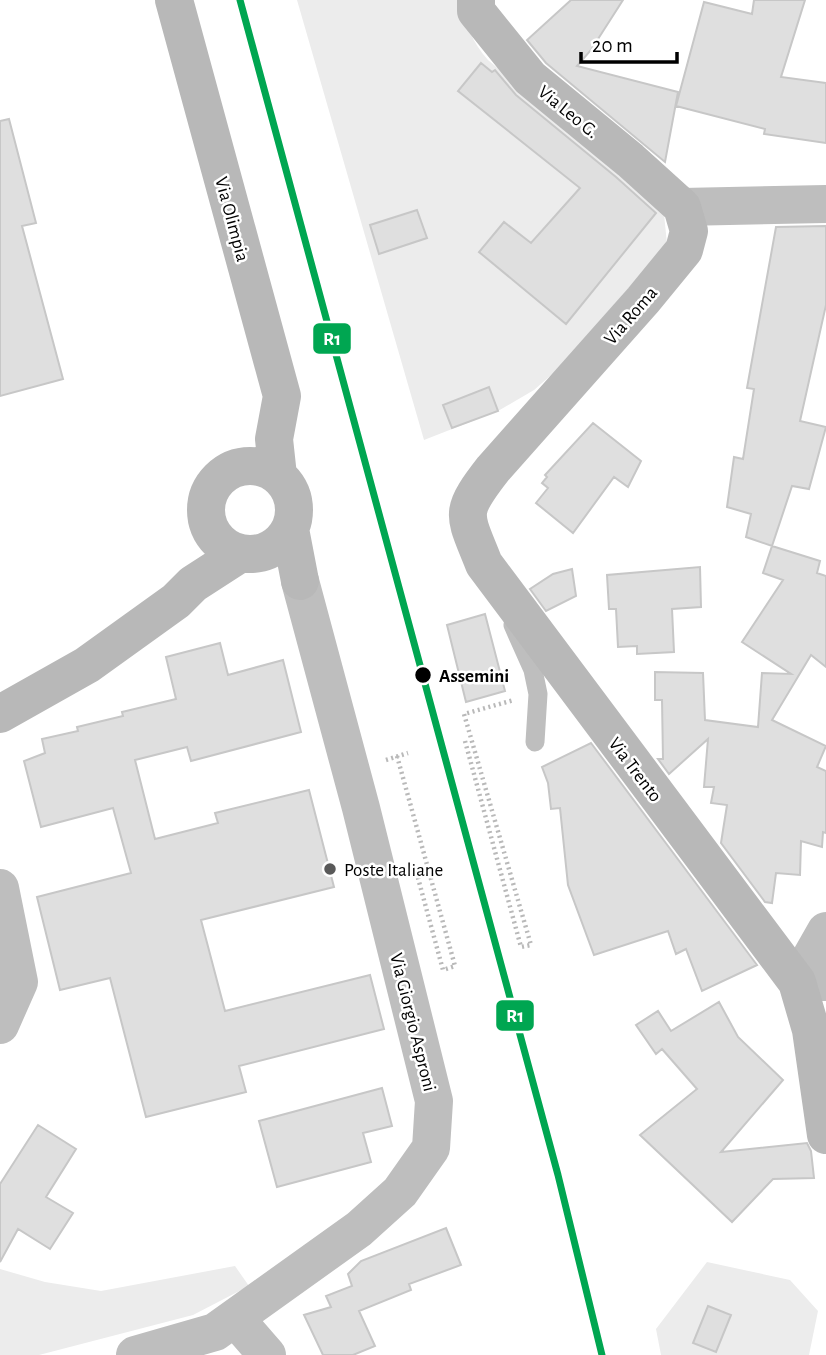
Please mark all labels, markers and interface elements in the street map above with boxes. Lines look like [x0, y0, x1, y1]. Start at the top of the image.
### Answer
scale bar [581, 21, 677, 65]
text: 20 m [592, 35, 633, 56]
street label: Via Leo G. [534, 82, 602, 142]
street label: Via Olimpia [211, 175, 252, 264]
street label: Via Roma [601, 283, 661, 349]
line badge: R1 [312, 322, 352, 355]
text: R1 [323, 330, 341, 349]
marker: Assemini [413, 665, 433, 685]
place label: Assemini [439, 667, 509, 686]
street label: Via Trento [605, 734, 665, 806]
marker: Poste Italiane [322, 861, 338, 877]
place label: Poste Italiane [344, 861, 443, 880]
street label: Via Giorgio Asproni [386, 951, 439, 1094]
line badge: R1 [495, 999, 535, 1032]
text: R1 [506, 1007, 524, 1026]

